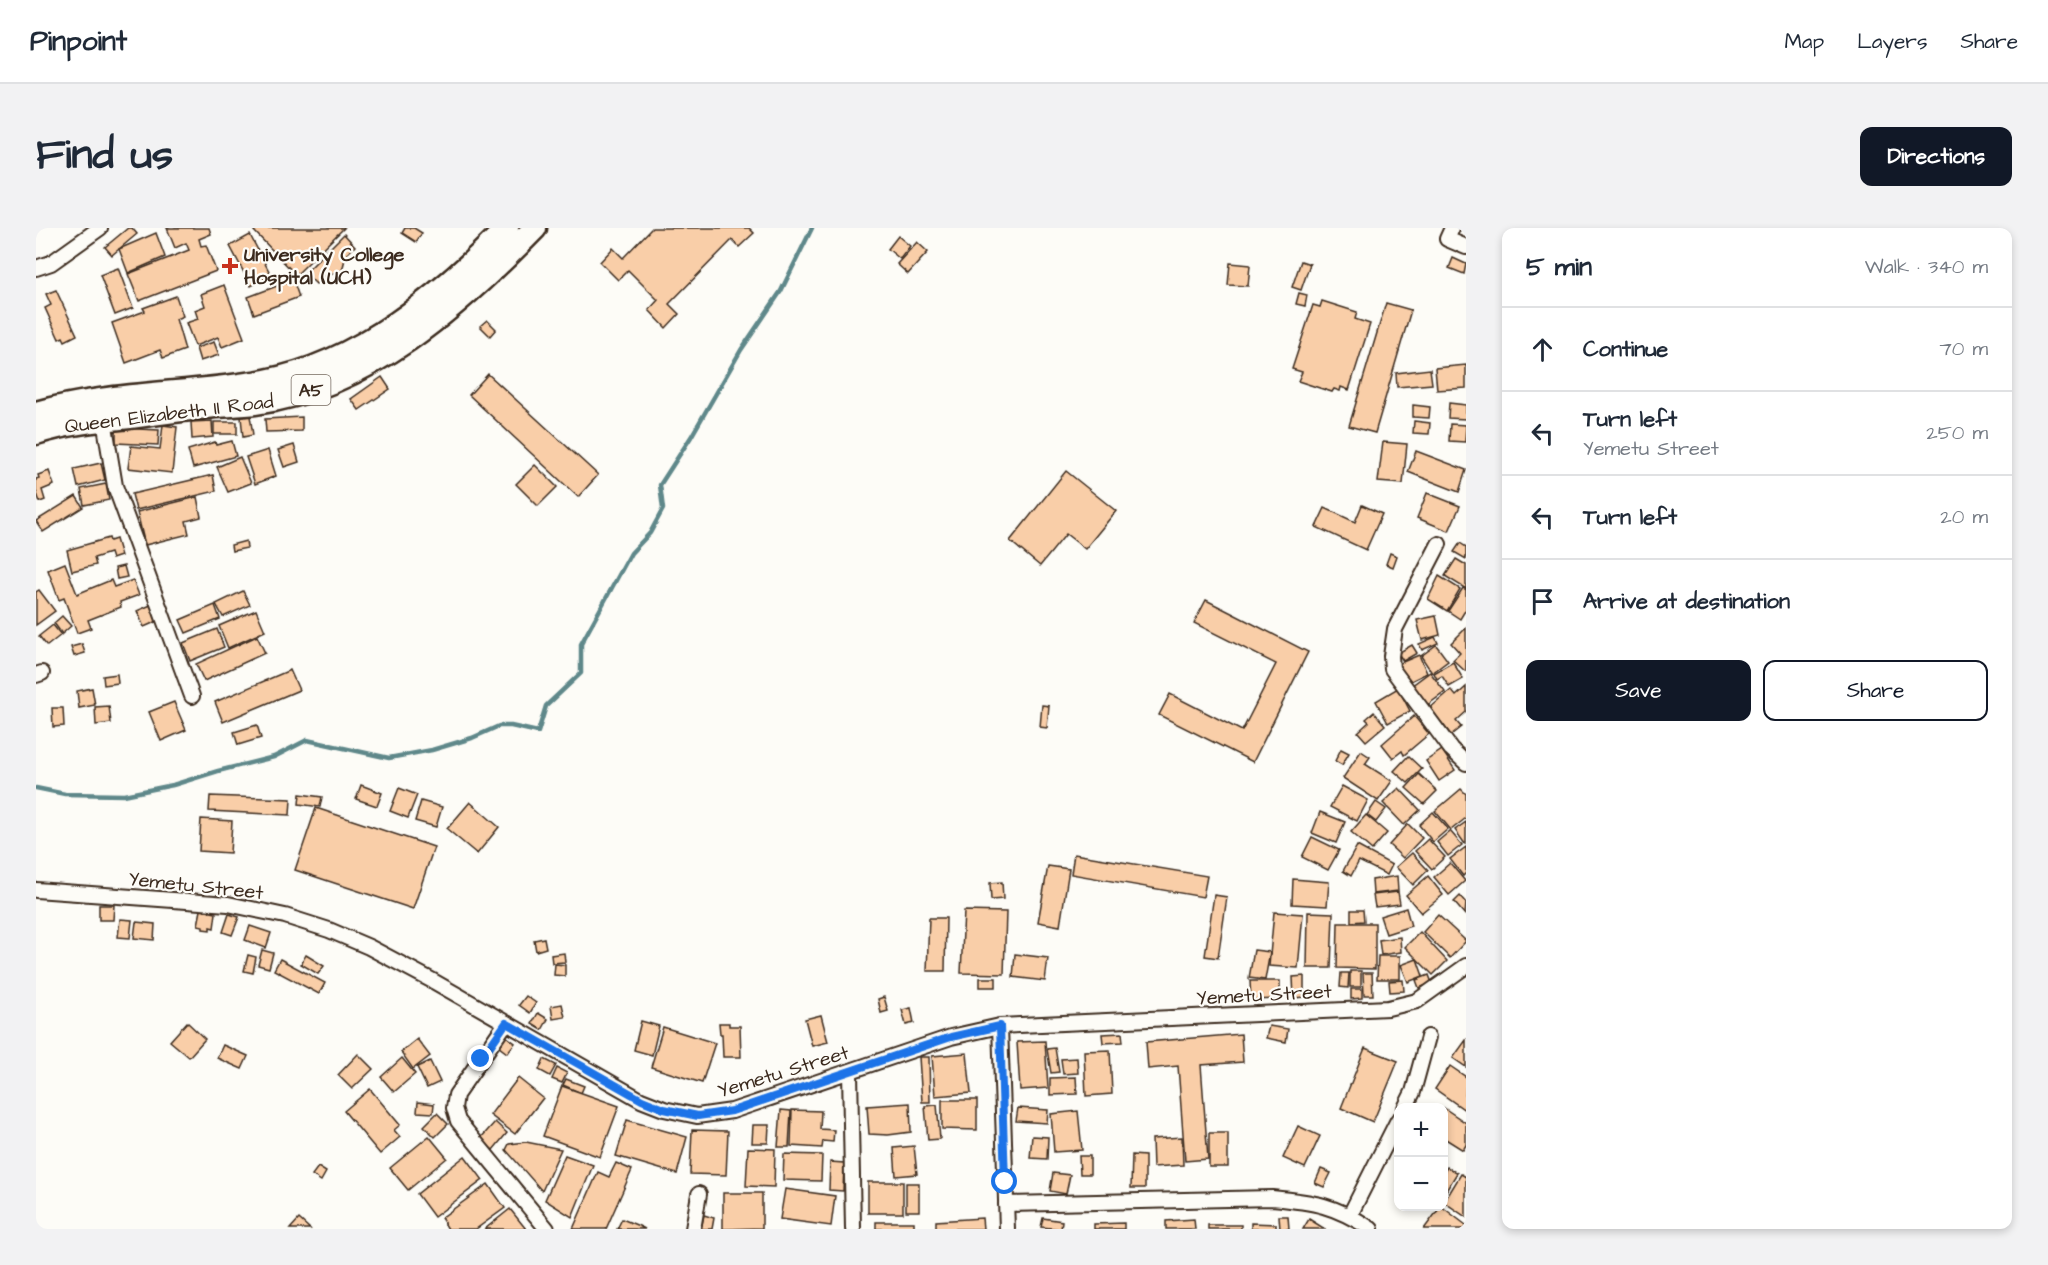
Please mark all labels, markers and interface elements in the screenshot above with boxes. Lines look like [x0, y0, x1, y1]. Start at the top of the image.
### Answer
text: Pinpoint [30, 22, 127, 61]
text: Map [1784, 27, 1824, 56]
text: Layers [1857, 27, 1927, 56]
text: Share [1960, 27, 2018, 56]
text: Find us [36, 127, 173, 185]
button: Directions [1860, 127, 2012, 186]
place label: University College Hospital (UCH) [244, 241, 404, 292]
text: 5 min [1526, 249, 1592, 285]
text: Walk · 340 m [1865, 253, 1988, 281]
marker: University College Hospital (UCH) [221, 257, 239, 275]
icon: ahead [1526, 333, 1559, 366]
text: Continue [1583, 334, 1668, 365]
text: 70 m [1940, 335, 1988, 363]
road number: A5 [292, 375, 330, 405]
street label: Queen Elizabeth II Road [63, 387, 275, 441]
text: Turn left [1583, 404, 1677, 435]
icon: left [1526, 417, 1559, 450]
text: 250 m [1926, 419, 1988, 447]
text: Yemetu Street [1583, 435, 1719, 463]
icon: left [1526, 501, 1559, 534]
text: Turn left [1583, 502, 1677, 533]
text: 20 m [1940, 503, 1988, 531]
icon: arrive [1526, 585, 1559, 618]
text: Arrive at destination [1583, 586, 1790, 617]
button: Save [1526, 660, 1751, 721]
button: Share [1763, 660, 1988, 721]
street label: Yemetu Street [127, 865, 265, 907]
street label: Yemetu Street [1195, 977, 1333, 1013]
street label: Yemetu Street [714, 1039, 852, 1105]
route end [467, 1045, 493, 1071]
map controls [1394, 1103, 1448, 1211]
button: + [1394, 1103, 1448, 1157]
button: − [1394, 1157, 1448, 1211]
route start [991, 1168, 1017, 1194]

